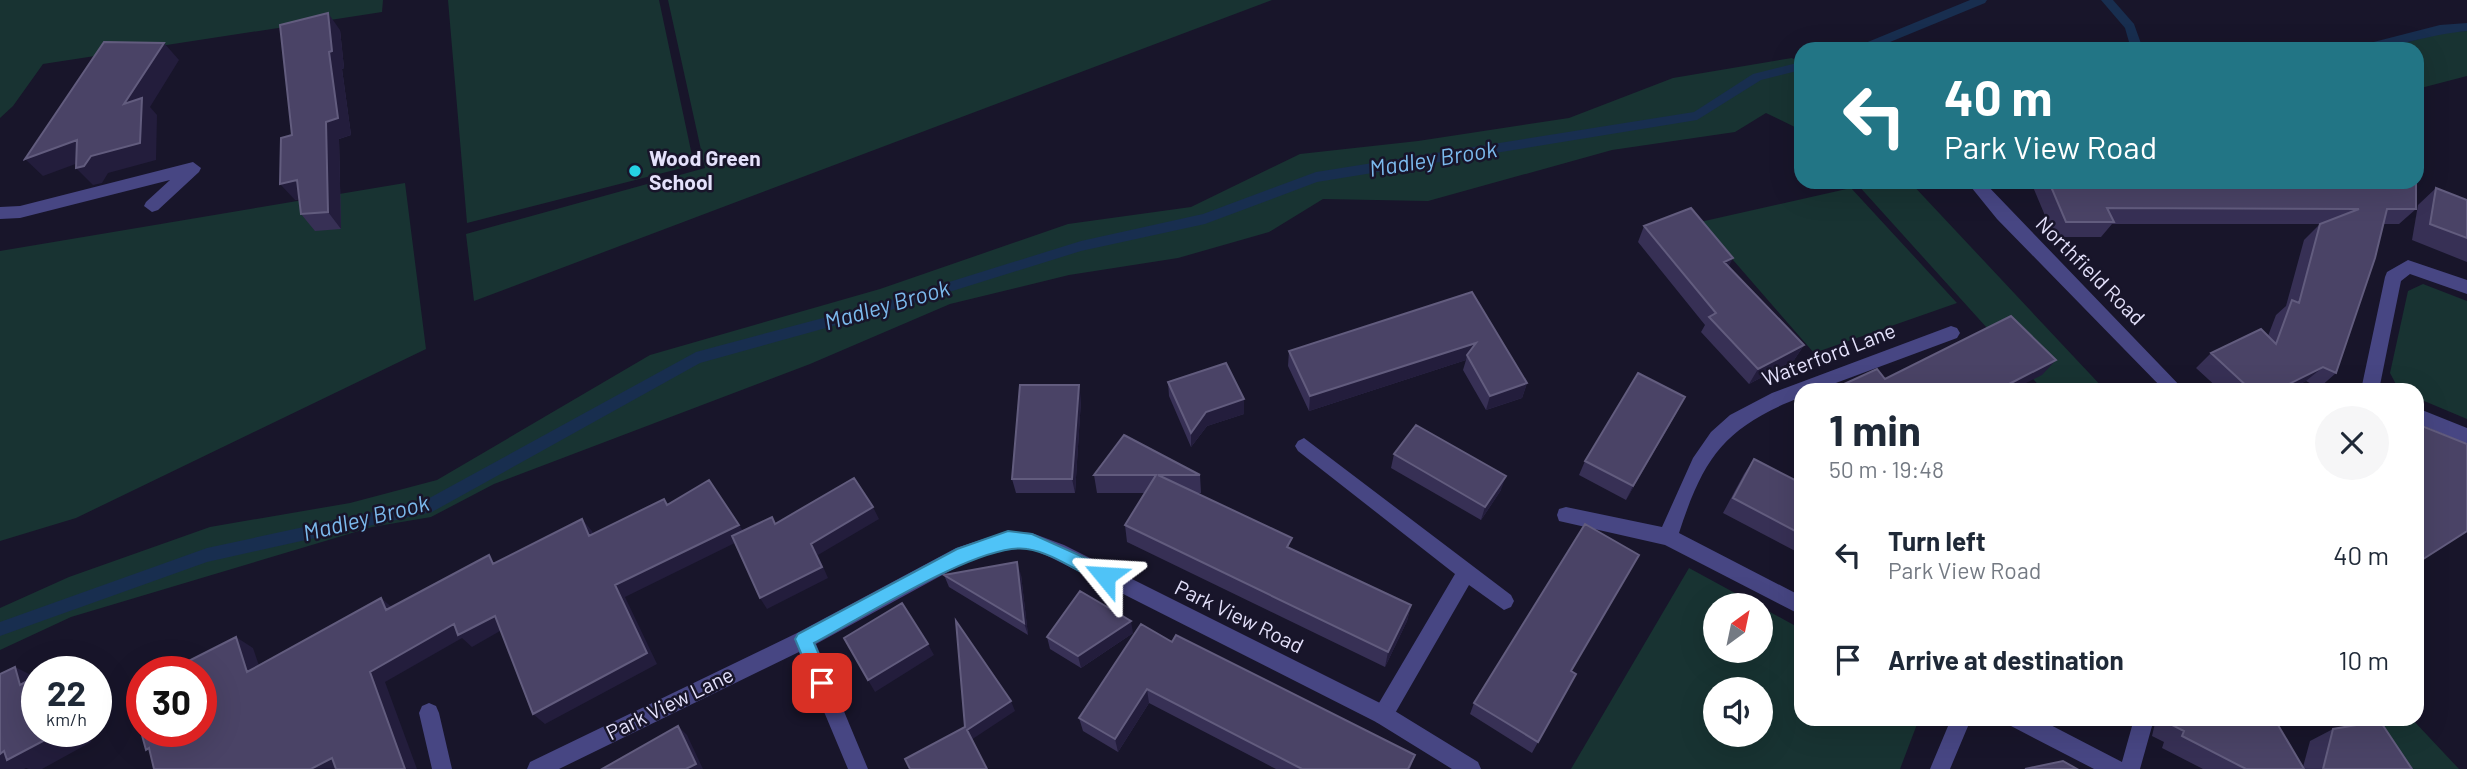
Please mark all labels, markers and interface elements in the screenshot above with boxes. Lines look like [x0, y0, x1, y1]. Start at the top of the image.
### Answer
text: 40 m [1944, 67, 2052, 126]
icon: left [1829, 70, 1920, 161]
text: Park View Road [1944, 127, 2157, 165]
water label: Madley Brook [1367, 134, 1499, 182]
place label: Wood Green School [649, 145, 761, 194]
marker: Wood Green School [627, 163, 643, 179]
street label: Northfield Road [2031, 210, 2151, 330]
water label: Madley Brook [821, 273, 953, 335]
street label: Waterford Lane [1758, 317, 1899, 390]
text: 1 min [1829, 404, 1921, 454]
button: close [2315, 406, 2389, 480]
text: 50 m · 19:48 [1829, 455, 1944, 483]
water label: Madley Brook [300, 488, 432, 546]
text: Turn left [1888, 525, 1986, 556]
icon: left [1829, 536, 1867, 574]
position arrow [1068, 539, 1142, 613]
text: 40 m [2333, 539, 2389, 570]
text: Park View Road [1888, 556, 2041, 584]
street label: Park View Road [1171, 574, 1308, 658]
north arrow [1703, 593, 1773, 663]
map controls [1703, 593, 1773, 747]
icon: arrive [1829, 641, 1867, 679]
text: Arrive at destination [1888, 644, 2124, 675]
text: 10 m [2339, 644, 2389, 675]
pin [792, 653, 852, 713]
speed limit sign: 30 [126, 656, 217, 747]
street label: Park View Lane [602, 661, 737, 744]
icon: arrive [803, 664, 841, 702]
text: 22 [47, 671, 86, 713]
button: sound [1703, 677, 1773, 747]
text: km/h [46, 708, 87, 730]

